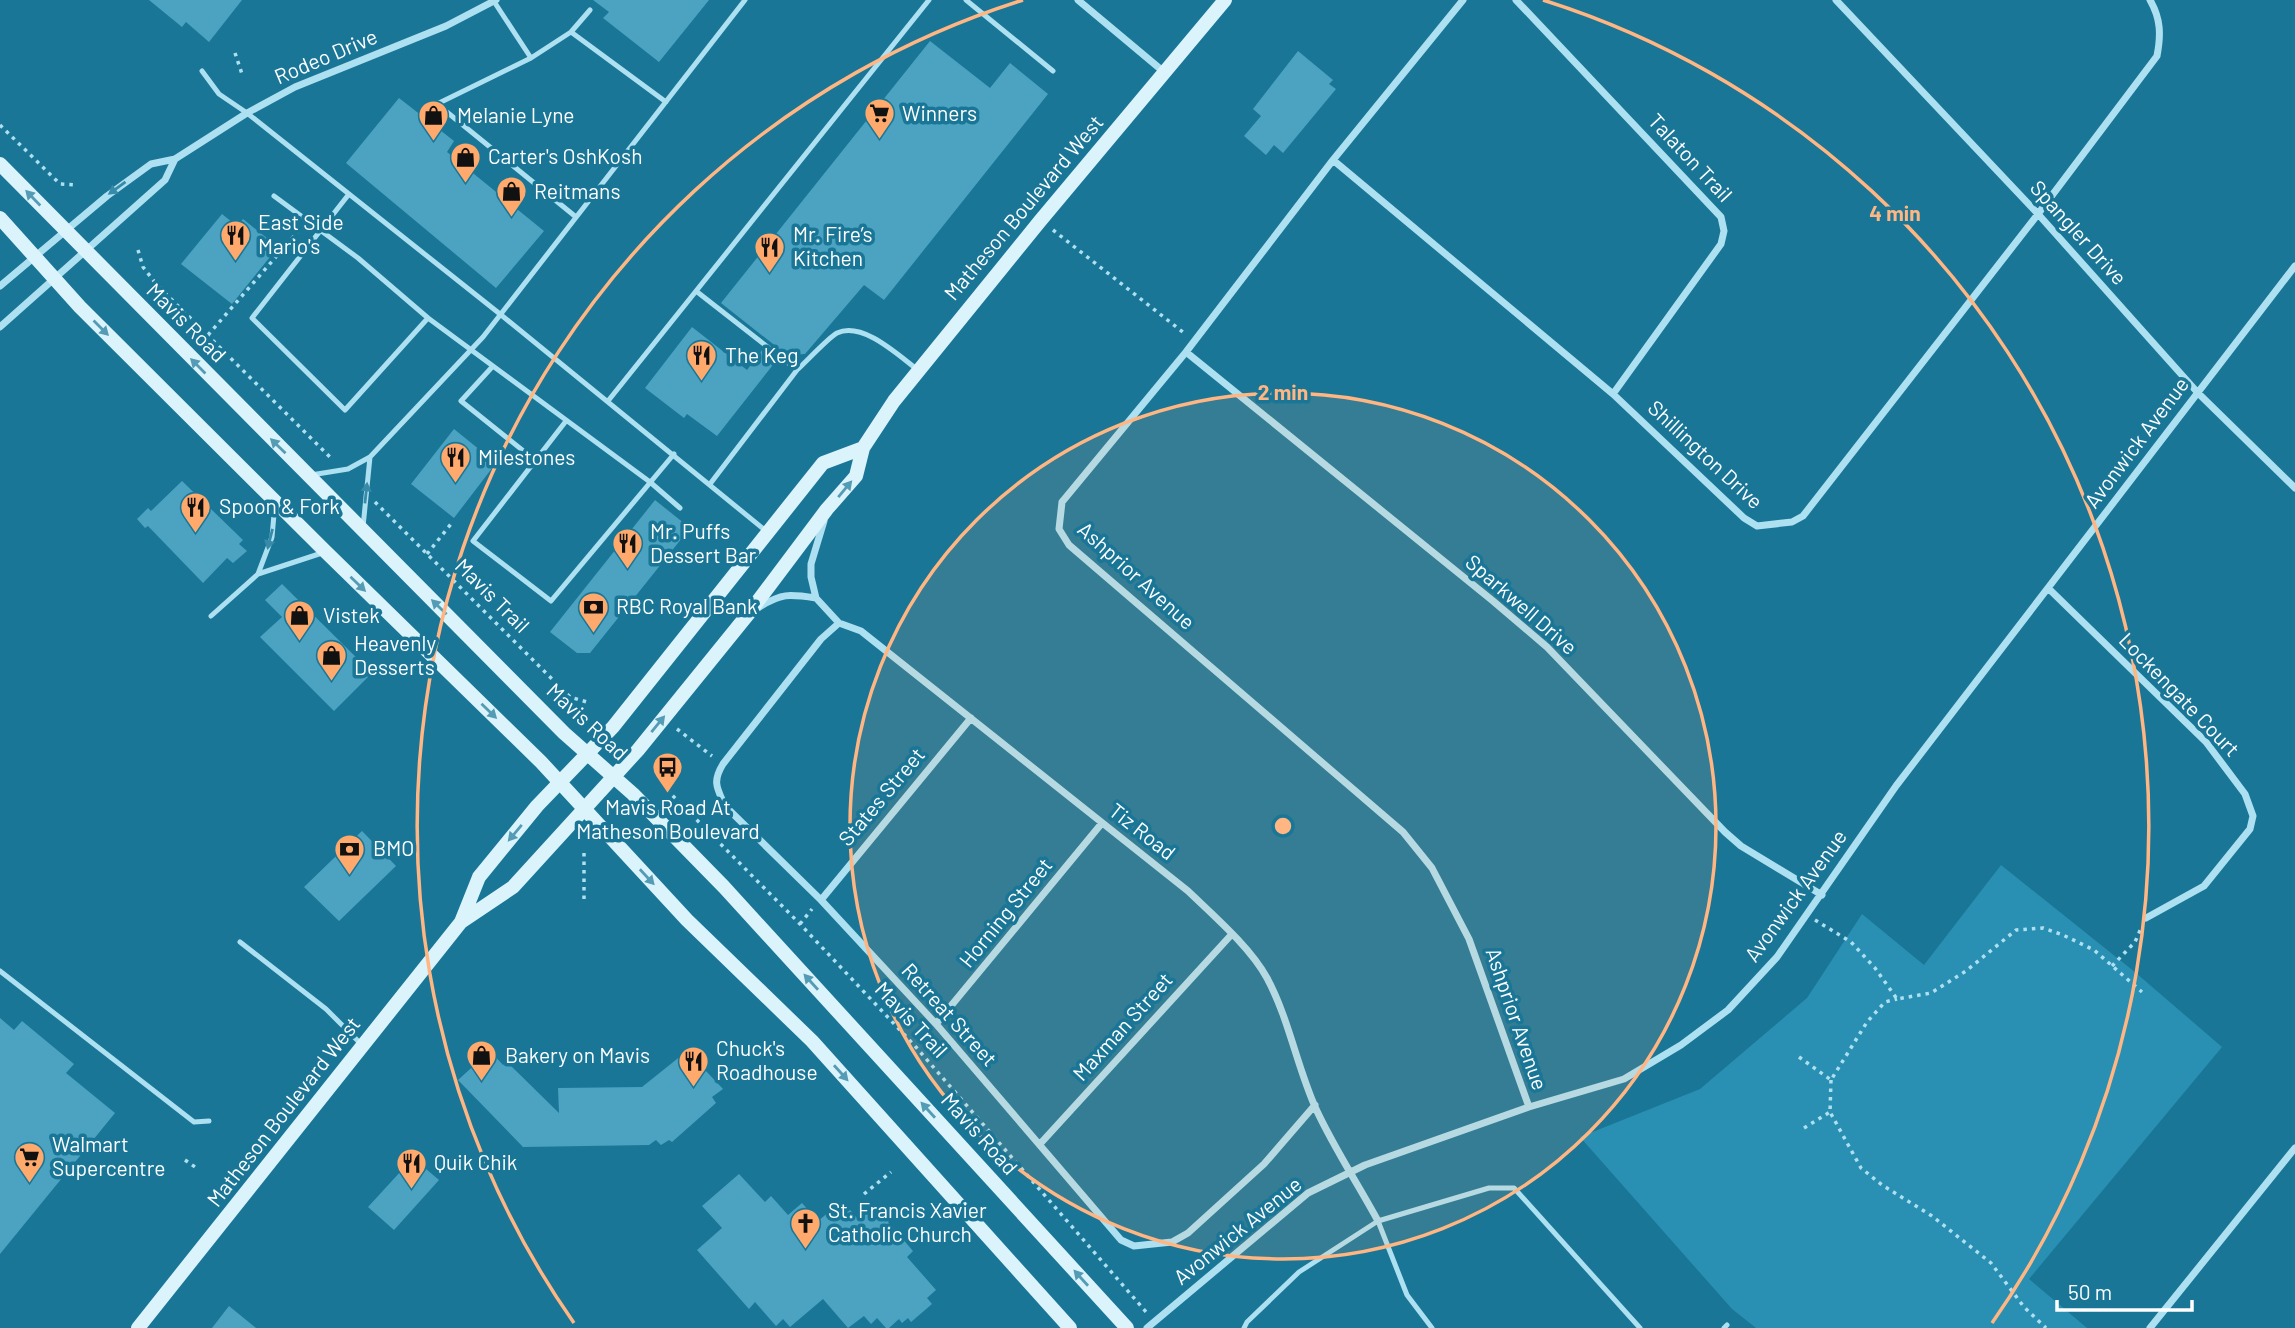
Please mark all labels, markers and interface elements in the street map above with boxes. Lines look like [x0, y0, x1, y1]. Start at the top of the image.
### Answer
street label: Rodeo Drive [270, 23, 381, 88]
supermarket icon: Winners [862, 97, 896, 141]
shop icon: Melanie Lyne [417, 99, 451, 143]
place label: Winners [902, 100, 977, 125]
place label: Melanie Lyne [457, 102, 575, 127]
street label: Talaton Trail [1644, 108, 1738, 206]
street label: Matheson Boulevard West [938, 109, 1108, 305]
shop icon: Carter's OshKosh [448, 140, 482, 184]
place label: Carter's OshKosh [488, 143, 642, 168]
shop icon: Reitmans [494, 175, 528, 219]
street label: Spangler Drive [2026, 175, 2132, 289]
place label: Reitmans [534, 178, 621, 203]
one-way arrow [108, 181, 126, 195]
one-way arrow [25, 190, 41, 207]
text: 4 min [1869, 200, 1921, 225]
place label: East Side Mario's [258, 209, 344, 258]
restaurant icon: East Side Mario's [218, 218, 252, 262]
place label: Mr. Fire’s Kitchen [793, 221, 873, 270]
restaurant icon: Mr. Fire’s Kitchen [753, 230, 787, 274]
street label: Mavis Road [142, 277, 232, 367]
one-way arrow [93, 320, 110, 337]
restaurant icon: The Keg [685, 339, 719, 383]
place label: The Keg [725, 342, 798, 367]
one-way arrow [190, 357, 207, 374]
street label: Avonwick Avenue [2079, 372, 2193, 512]
text: 2 min [1258, 379, 1308, 404]
street label: Shillington Drive [1644, 394, 1769, 513]
one-way arrow [270, 438, 287, 454]
restaurant icon: Milestones [438, 441, 472, 485]
place label: Milestones [478, 444, 575, 469]
one-way arrow [837, 480, 852, 497]
one-way arrow [360, 482, 371, 504]
restaurant icon: Spoon & Fork [179, 490, 213, 534]
place label: Spoon & Fork [219, 493, 340, 518]
street label: Ashprior Avenue [1073, 516, 1201, 634]
place label: Mr. Puffs Dessert Bar [650, 518, 757, 567]
restaurant icon: Mr. Puffs Dessert Bar [610, 527, 644, 571]
one-way arrow [264, 528, 275, 550]
street label: Sparkwell Drive [1461, 549, 1583, 659]
street label: Mavis Trail [451, 553, 535, 637]
one-way arrow [349, 575, 366, 591]
bank icon: RBC Royal Bank [576, 590, 610, 634]
place label: RBC Royal Bank [616, 593, 758, 618]
shop icon: Vistek [283, 599, 317, 643]
one-way arrow [431, 599, 448, 615]
place label: Vistek [323, 602, 380, 627]
street label: Lockengate Court [2115, 627, 2246, 761]
place label: Heavenly Desserts [354, 630, 436, 679]
shop icon: Heavenly Desserts [314, 639, 348, 683]
street label: Mavis Road [542, 677, 634, 765]
one-way arrow [480, 702, 497, 719]
one-way arrow [650, 716, 665, 733]
street label: States Street [833, 742, 929, 850]
bus stop icon: Mavis Road At Matheson Boulevard [651, 751, 685, 795]
place label: Mavis Road At Matheson Boulevard [576, 794, 760, 843]
street label: Tiz Road [1105, 797, 1181, 864]
centre of rings [1271, 814, 1295, 838]
one-way arrow [507, 824, 522, 842]
street label: Avonwick Avenue [1738, 824, 1851, 966]
bank icon: BMO [333, 832, 367, 876]
place label: BMO [373, 835, 414, 860]
street label: Horning Street [953, 852, 1057, 972]
one-way arrow [639, 868, 655, 886]
street label: Ashprior Avenue [1481, 944, 1553, 1093]
street label: Retreat Street [897, 957, 1003, 1071]
street label: Maxman Street [1067, 967, 1177, 1085]
one-way arrow [803, 973, 819, 991]
street label: Mavis Trail [871, 976, 954, 1062]
street label: Matheson Boulevard West [201, 1011, 365, 1211]
place label: Chuck's Roadhouse [716, 1035, 818, 1084]
shop icon: Bakery on Mavis [465, 1039, 499, 1083]
place label: Bakery on Mavis [505, 1042, 650, 1067]
restaurant icon: Chuck's Roadhouse [676, 1044, 710, 1088]
one-way arrow [833, 1064, 849, 1082]
street label: Mavis Road [937, 1087, 1023, 1179]
one-way arrow [920, 1102, 936, 1119]
place label: Walmart Supercentre [52, 1131, 165, 1180]
supermarket icon: Walmart Supercentre [12, 1140, 46, 1184]
restaurant icon: Quik Chik [394, 1146, 428, 1190]
place label: Quik Chik [434, 1149, 517, 1174]
street label: Avonwick Avenue [1168, 1171, 1306, 1289]
place label: St. Francis Xavier Catholic Church [828, 1197, 987, 1246]
church icon: St. Francis Xavier Catholic Church [788, 1206, 822, 1250]
scale bar [2057, 1268, 2192, 1312]
one-way arrow [1073, 1269, 1089, 1287]
text: 50 m [2068, 1279, 2112, 1304]

